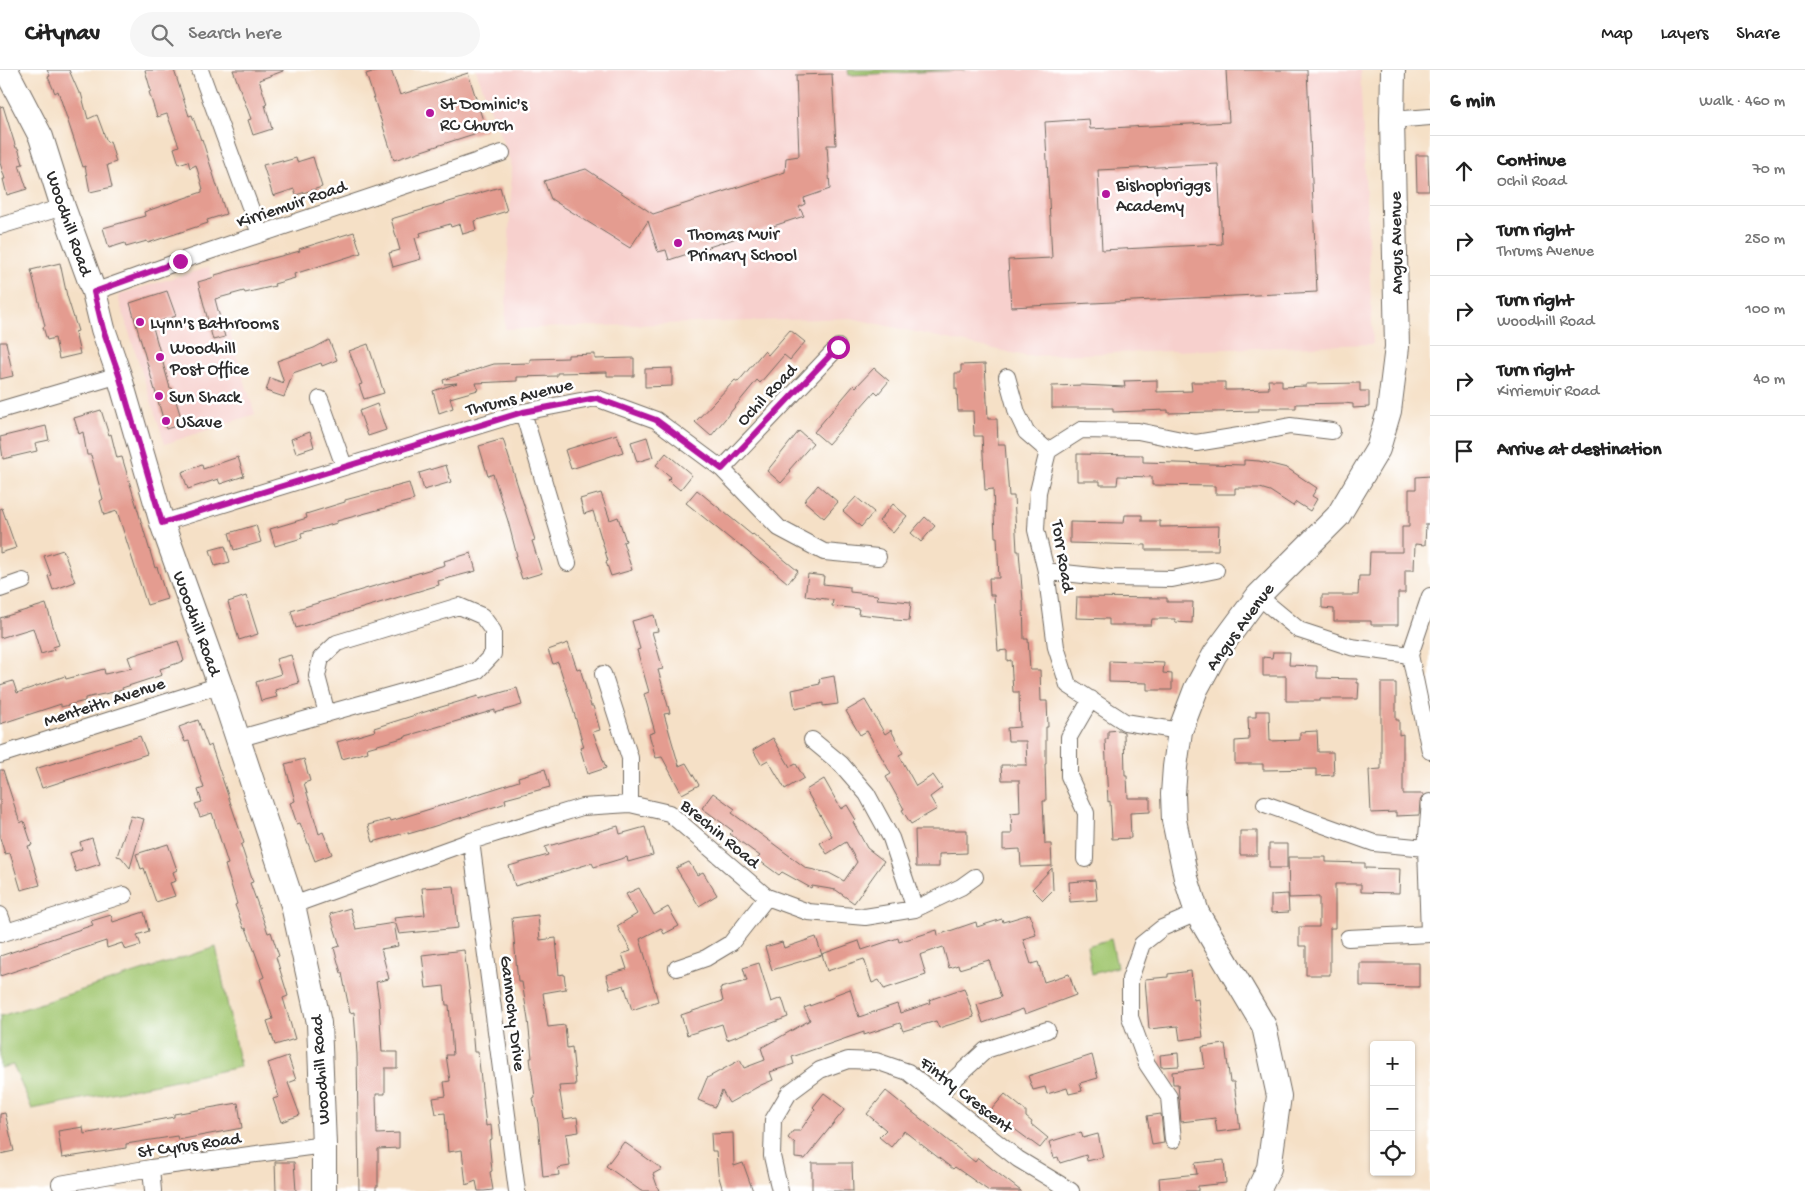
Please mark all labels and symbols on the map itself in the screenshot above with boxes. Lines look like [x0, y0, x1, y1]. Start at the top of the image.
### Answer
place label: St Dominic's RC Church [440, 95, 529, 137]
marker: St Dominic's RC Church [424, 107, 436, 119]
street label: Woodhill Road [40, 169, 96, 280]
street label: Kirriemuir Road [234, 176, 351, 234]
place label: Bishopbriggs Academy [1115, 176, 1212, 218]
marker: Bishopbriggs Academy [1100, 188, 1112, 200]
street label: Angus Avenue [1386, 191, 1409, 295]
place label: Thomas Muir Primary School [687, 225, 797, 267]
marker: Thomas Muir Primary School [672, 237, 684, 249]
route end [169, 250, 192, 273]
place label: Lynn's Bathrooms [150, 314, 280, 335]
marker: Lynn's Bathrooms [134, 316, 146, 328]
route start [827, 336, 850, 359]
place label: Woodhill Post Office [169, 339, 249, 381]
marker: Woodhill Post Office [154, 351, 166, 363]
street label: Ochil Road [733, 359, 803, 431]
street label: Thrums Avenue [463, 375, 576, 422]
place label: Sun Shack [169, 388, 243, 409]
marker: Sun Shack [153, 390, 165, 402]
place label: USave [176, 413, 223, 434]
marker: USave [160, 415, 172, 427]
street label: Torr Road [1045, 518, 1078, 595]
street label: Woodhill Road [167, 569, 225, 680]
street label: Angus Avenue [1202, 579, 1280, 675]
street label: Menteith Avenue [41, 674, 169, 733]
street label: Brechin Road [675, 795, 764, 875]
street label: Gannochy Drive [494, 954, 529, 1073]
street label: Woodhill Road [307, 1013, 336, 1125]
street label: Fintry Crescent [914, 1053, 1017, 1140]
street label: St Cyrus Road [137, 1129, 244, 1164]

